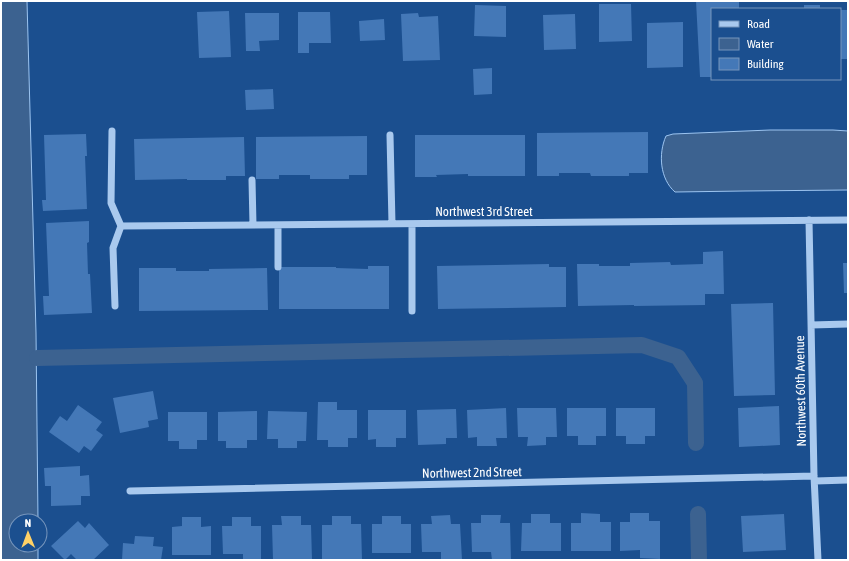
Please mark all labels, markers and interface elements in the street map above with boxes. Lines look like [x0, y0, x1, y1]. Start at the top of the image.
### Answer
legend [711, 8, 841, 80]
text: Road [747, 17, 770, 31]
text: Water [747, 37, 774, 51]
text: Building [747, 57, 785, 71]
street label: Northwest 3rd Street [435, 204, 533, 219]
street label: Northwest 60th Avenue [792, 335, 809, 447]
street label: Northwest 2nd Street [422, 464, 522, 481]
north arrow [8, 513, 48, 553]
text: N [24, 517, 31, 529]

